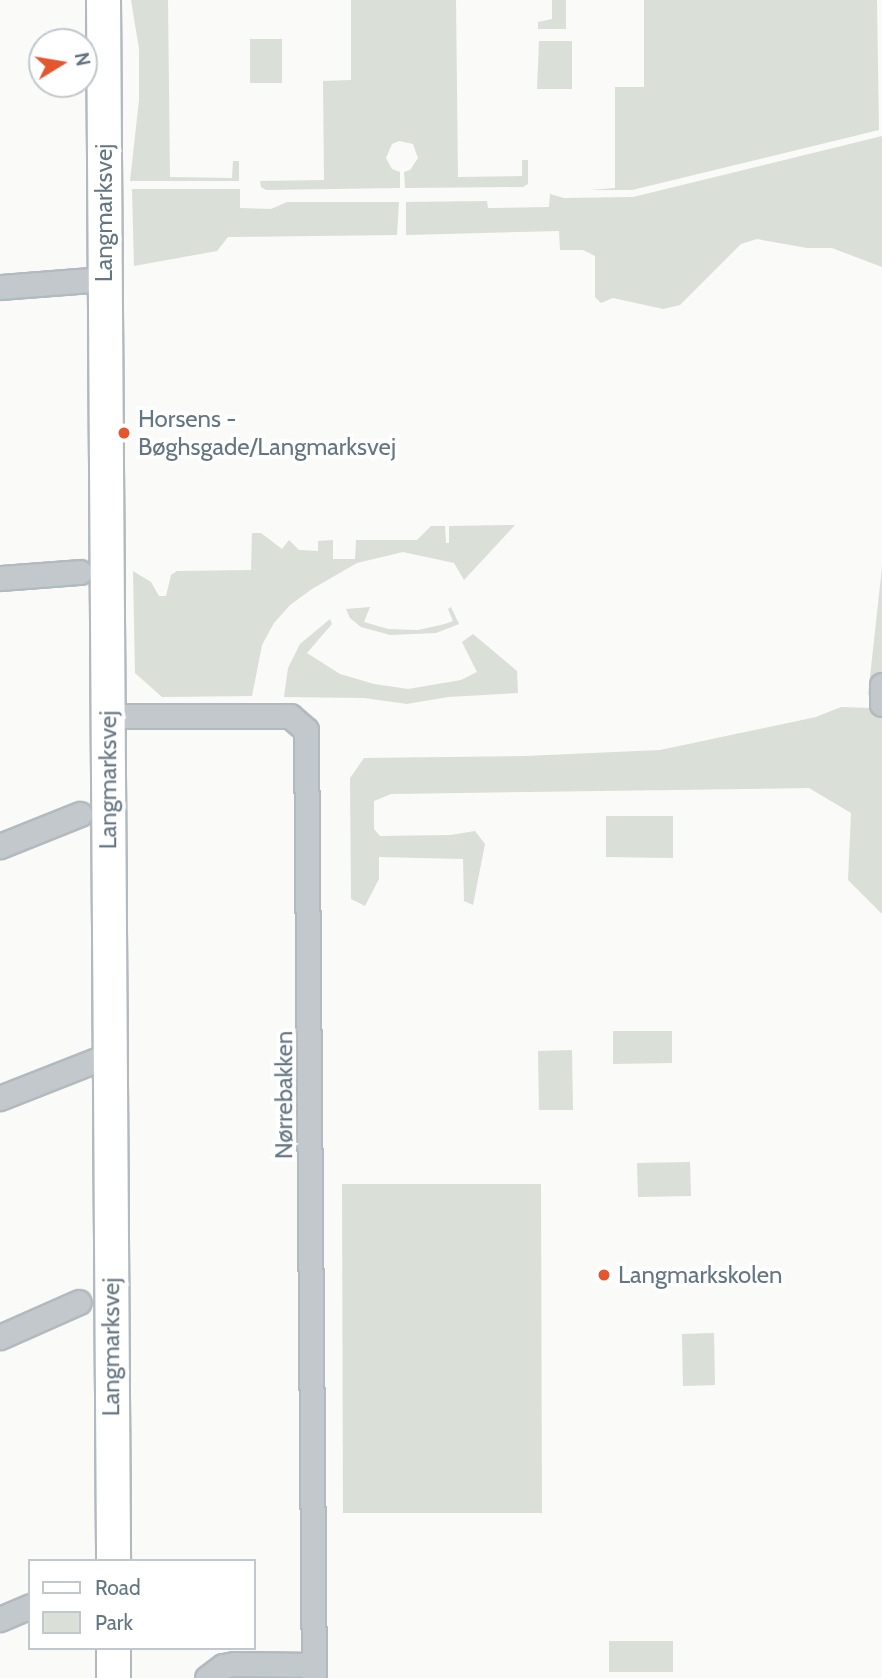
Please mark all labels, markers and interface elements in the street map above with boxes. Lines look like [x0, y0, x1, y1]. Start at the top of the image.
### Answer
north arrow [28, 28, 98, 98]
text: N [70, 50, 95, 68]
street label: Langmarksvej [90, 144, 118, 282]
place label: Horsens - Bøghsgade/Langmarksvej [138, 405, 396, 461]
marker: Horsens - Bøghsgade/Langmarksvej [116, 425, 132, 441]
street label: Langmarksvej [94, 711, 122, 849]
street label: Nørrebakken [270, 1031, 298, 1159]
place label: Langmarkskolen [618, 1261, 782, 1289]
marker: Langmarkskolen [596, 1267, 612, 1283]
street label: Langmarksvej [97, 1278, 125, 1416]
legend [28, 1559, 256, 1650]
text: Road [95, 1575, 141, 1600]
text: Park [95, 1610, 133, 1635]

